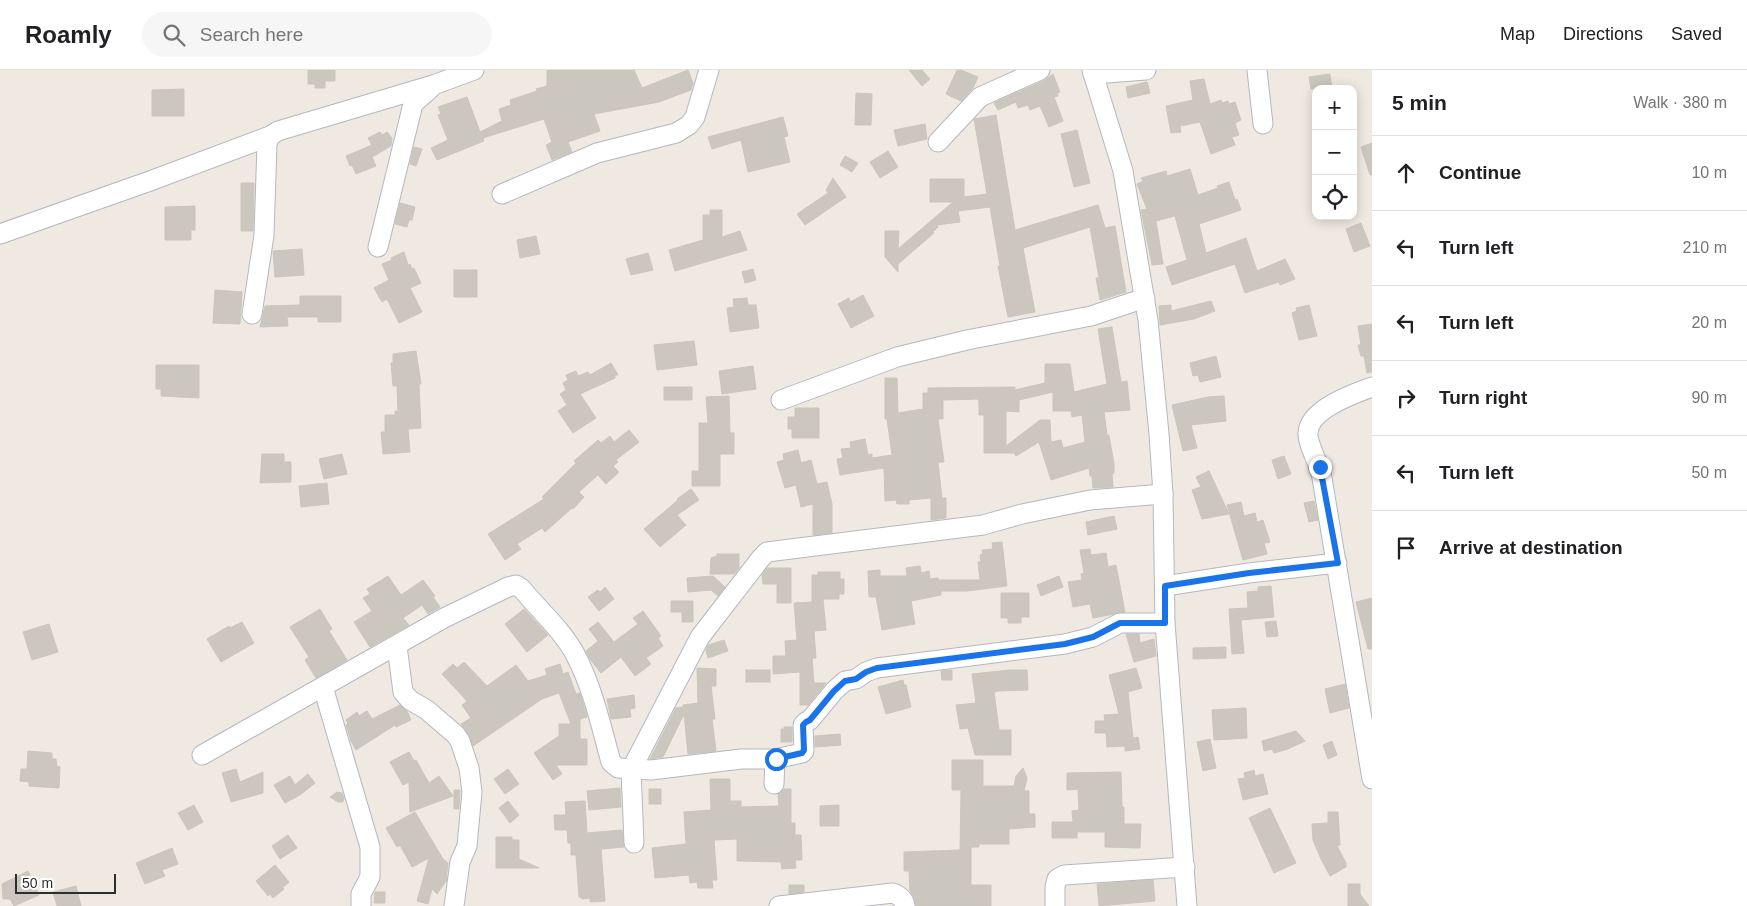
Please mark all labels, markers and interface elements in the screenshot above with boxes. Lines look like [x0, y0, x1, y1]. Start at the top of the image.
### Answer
search box [142, 12, 492, 57]
text: Roamly [25, 21, 112, 48]
icon: search [160, 21, 188, 49]
text: Search here [200, 24, 303, 45]
text: Map [1500, 24, 1535, 44]
text: Directions [1563, 24, 1643, 44]
text: Saved [1671, 24, 1722, 44]
map controls [1312, 85, 1357, 220]
button: + [1312, 85, 1357, 130]
text: 5 min [1392, 91, 1447, 114]
text: Walk · 380 m [1633, 94, 1727, 111]
button: − [1312, 130, 1357, 175]
icon: ahead [1392, 159, 1420, 187]
text: Continue [1439, 162, 1521, 183]
text: 10 m [1691, 164, 1727, 181]
button: locate [1312, 175, 1357, 220]
icon: left [1392, 234, 1420, 262]
text: Turn left [1439, 237, 1514, 258]
text: 210 m [1683, 239, 1727, 256]
icon: left [1392, 309, 1420, 337]
text: Turn left [1439, 312, 1514, 333]
text: 20 m [1691, 314, 1727, 331]
icon: right [1392, 384, 1420, 412]
text: Turn right [1439, 387, 1527, 408]
text: 90 m [1691, 389, 1727, 406]
route end [1309, 456, 1332, 479]
icon: left [1392, 459, 1420, 487]
text: Turn left [1439, 462, 1514, 483]
text: 50 m [1691, 464, 1727, 481]
icon: arrive [1392, 534, 1420, 562]
text: Arrive at destination [1439, 537, 1623, 558]
route start [765, 748, 788, 771]
scale bar [15, 871, 116, 894]
text: 50 m [22, 875, 53, 891]

